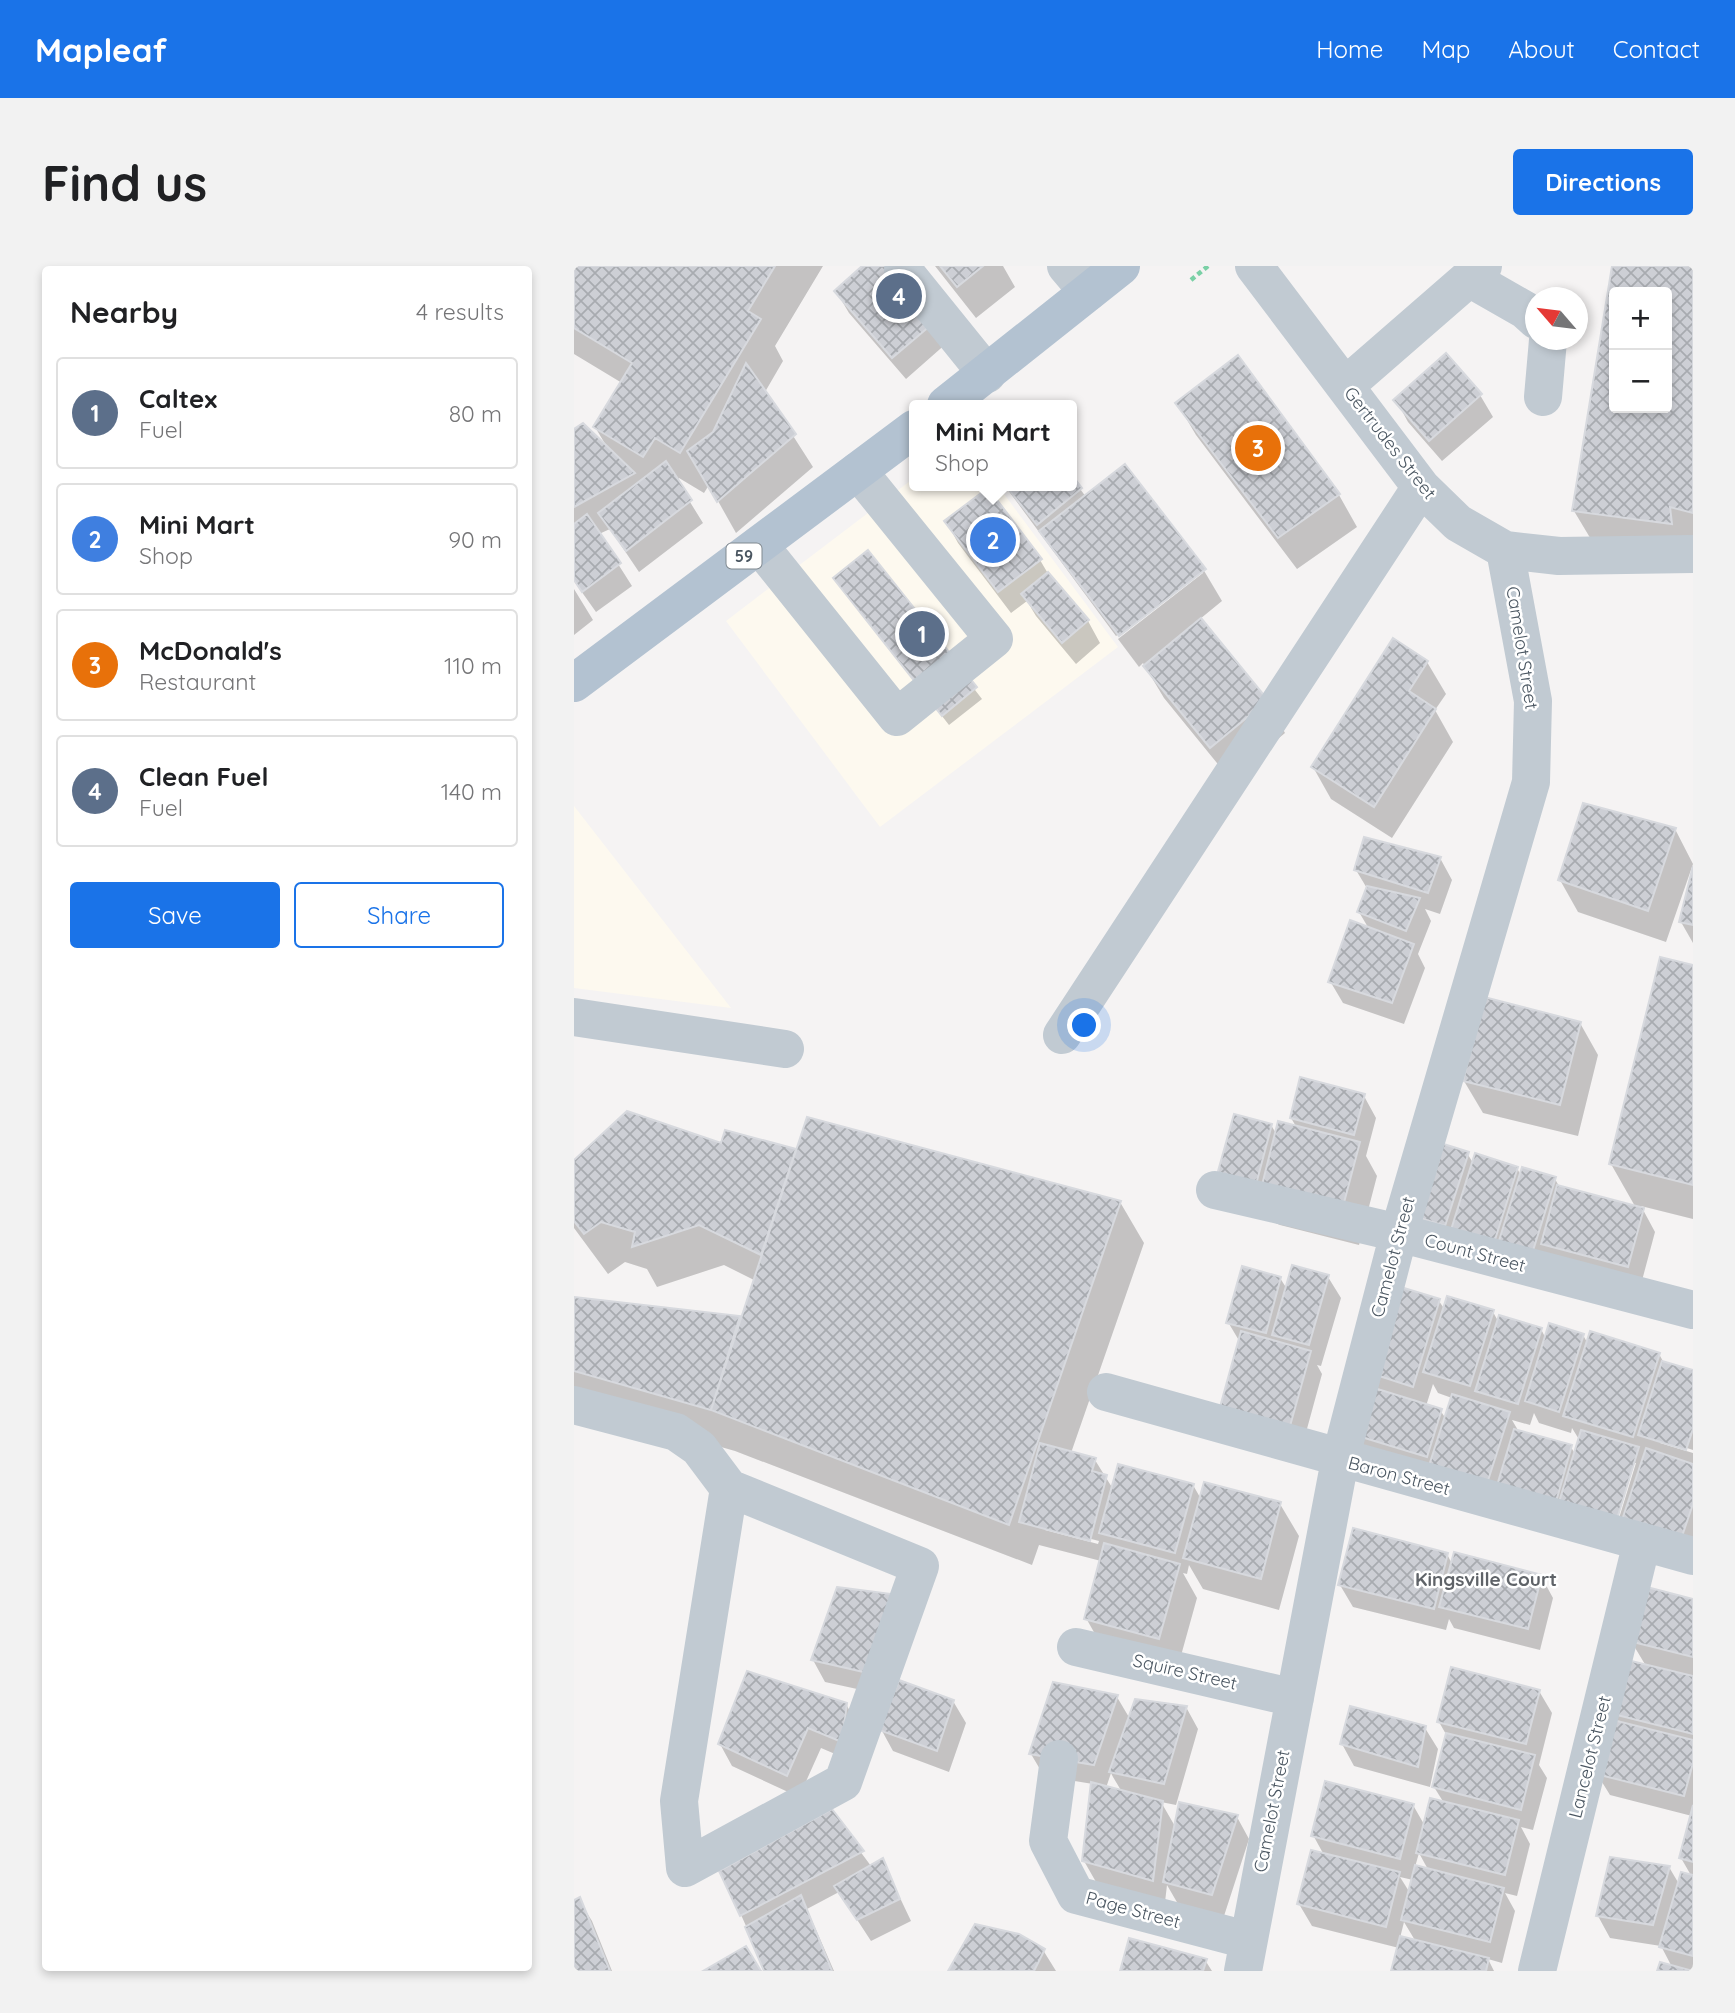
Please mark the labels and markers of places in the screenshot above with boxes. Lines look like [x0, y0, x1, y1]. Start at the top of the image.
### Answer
pin: 4 [876, 270, 922, 322]
pin: 3 [1235, 422, 1281, 474]
pin: 2 [970, 514, 1016, 566]
pin: 1 [899, 608, 945, 660]

